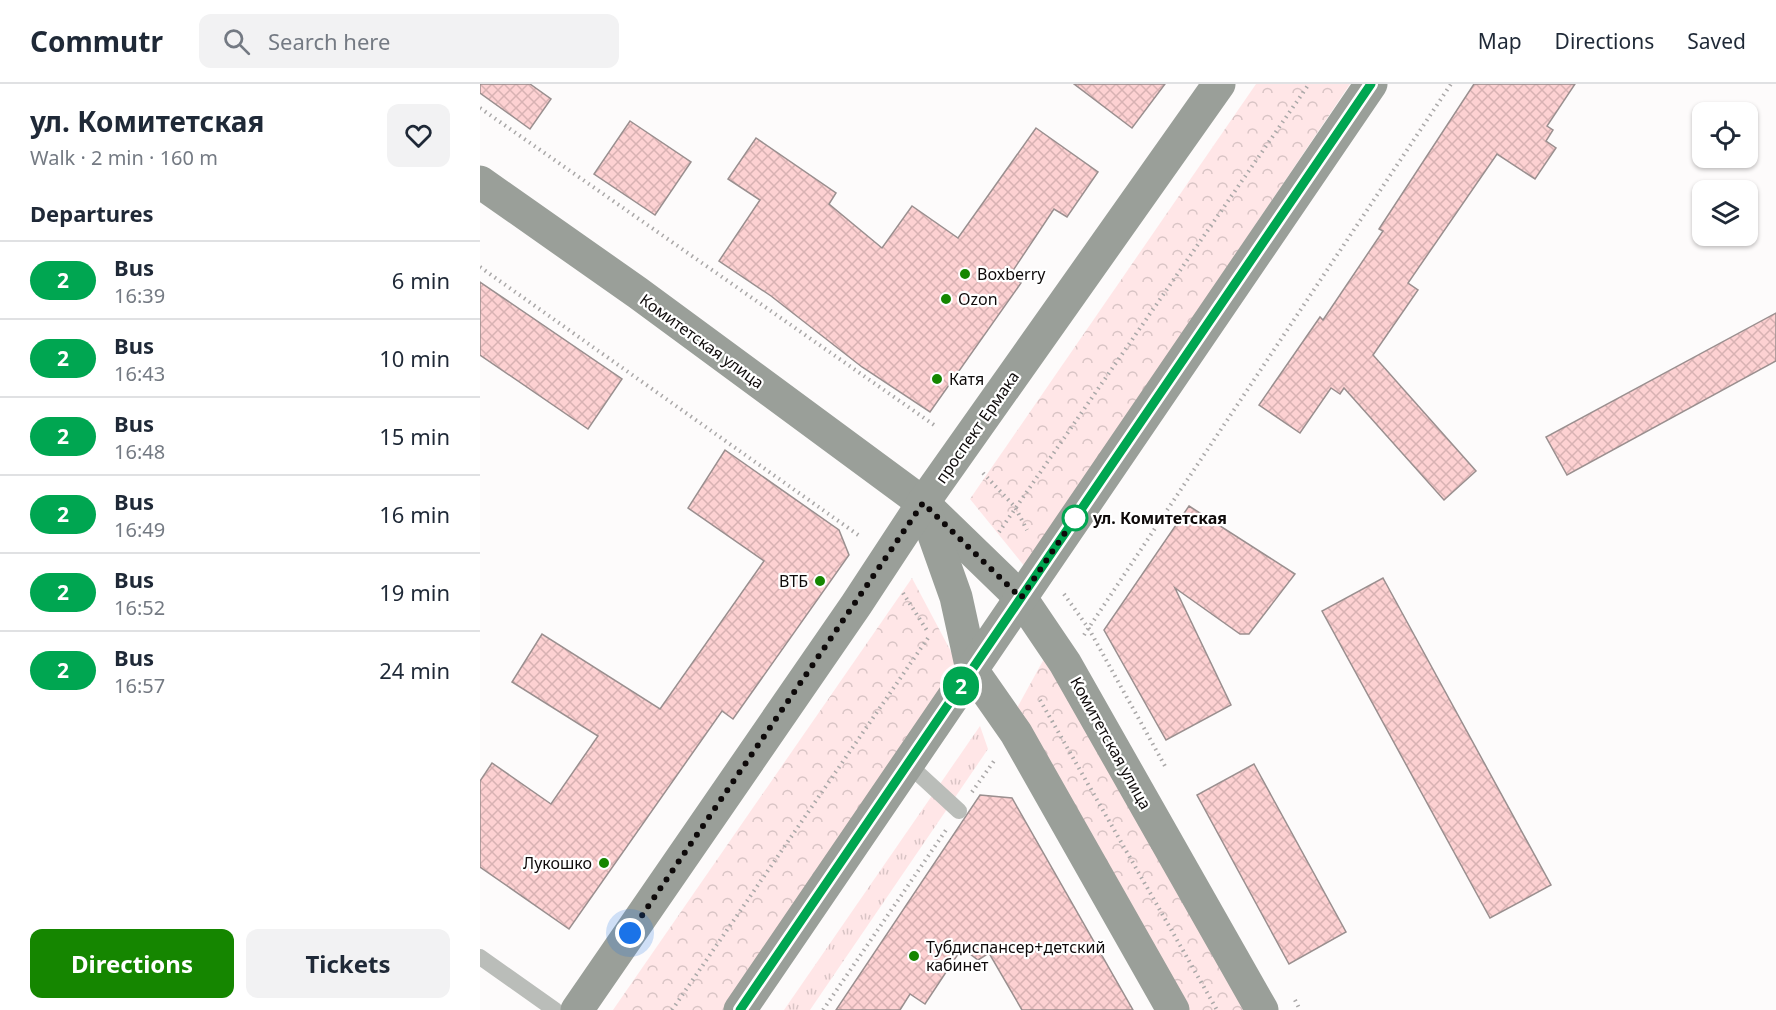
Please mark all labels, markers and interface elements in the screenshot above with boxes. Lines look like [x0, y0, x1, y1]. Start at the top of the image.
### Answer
search box [199, 14, 619, 68]
text: Commutr [30, 22, 163, 60]
icon: search [220, 25, 253, 58]
text: Search here [268, 26, 390, 56]
text: Map [1478, 27, 1522, 55]
text: Directions [1555, 27, 1654, 55]
text: Saved [1687, 27, 1746, 55]
text: ул. Комитетская [30, 102, 265, 140]
map controls [1692, 102, 1758, 246]
button: locate [1692, 102, 1758, 168]
button: heart [387, 104, 450, 167]
text: Walk · 2 min · 160 m [30, 144, 218, 171]
button: layers [1692, 180, 1758, 246]
text: Departures [30, 198, 154, 228]
text: Bus [114, 252, 154, 282]
place label: Boxberry [977, 263, 1046, 285]
text: 6 min [392, 265, 450, 295]
text: 2 [57, 266, 69, 294]
marker: Boxberry [958, 267, 972, 281]
text: 16:39 [114, 282, 165, 309]
place label: Ozon [958, 288, 998, 310]
street label: Комитетская улица [636, 289, 768, 393]
marker: Ozon [939, 292, 953, 306]
text: Bus [114, 330, 154, 360]
text: 10 min [379, 343, 450, 373]
text: 2 [57, 344, 69, 372]
text: 16:43 [114, 360, 165, 387]
street label: проспект Ермака [930, 366, 1024, 488]
place label: Катя [949, 368, 984, 390]
marker: Катя [930, 372, 944, 386]
text: Bus [114, 408, 154, 438]
text: 15 min [379, 421, 450, 451]
text: 2 [57, 422, 69, 450]
text: 16:48 [114, 438, 165, 465]
text: Bus [114, 486, 154, 516]
text: 16 min [379, 499, 450, 529]
text: 2 [57, 500, 69, 528]
marker: ул. Комитетская [1062, 505, 1088, 531]
place label: ул. Комитетская [1092, 507, 1227, 529]
text: 16:49 [114, 516, 165, 543]
text: Bus [114, 564, 154, 594]
place label: ВТБ [779, 570, 808, 592]
marker: ВТБ [813, 574, 827, 588]
text: 19 min [379, 577, 450, 607]
text: 2 [57, 578, 69, 606]
text: 16:52 [114, 594, 165, 621]
text: Bus [114, 642, 154, 672]
text: 24 min [379, 655, 450, 685]
text: 2 [57, 656, 69, 684]
line badge: 2 [942, 666, 980, 706]
text: 16:57 [114, 672, 165, 699]
text: 2 [955, 672, 967, 700]
street label: Комитетская улица [1065, 673, 1157, 813]
place label: Лукошко [523, 852, 592, 874]
marker: Лукошко [597, 856, 611, 870]
your location [615, 918, 645, 948]
button: Directions [30, 929, 234, 998]
button: Tickets [246, 929, 450, 998]
place label: Тубдиспансер+детский кабинет [926, 936, 1105, 976]
marker: Тубдиспансер+детский кабинет [907, 949, 921, 963]

